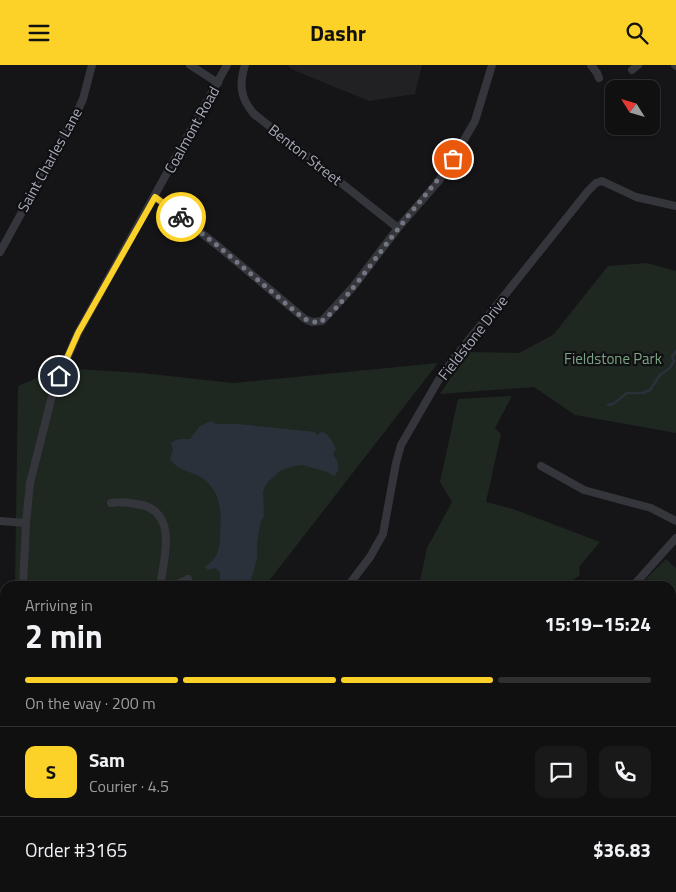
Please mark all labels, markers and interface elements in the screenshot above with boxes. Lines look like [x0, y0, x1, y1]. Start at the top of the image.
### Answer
text: Dashr [310, 16, 366, 50]
icon: menu [25, 19, 53, 47]
icon: search [623, 19, 651, 47]
north arrow [605, 80, 660, 135]
map controls [605, 80, 660, 135]
street label: Coalmont Road [158, 82, 225, 177]
street label: Saint Charles Lane [11, 103, 88, 216]
street label: Benton Street [264, 118, 348, 191]
pin [432, 138, 474, 180]
icon: bag [439, 145, 467, 173]
courier [156, 192, 206, 242]
icon: bike [167, 203, 195, 231]
street label: Fieldstone Drive [432, 290, 513, 385]
park label: Fieldstone Park [564, 347, 662, 370]
pin [38, 355, 80, 397]
icon: home [45, 362, 73, 390]
text: Arriving in [25, 593, 93, 617]
text: 15:19–15:24 [544, 609, 651, 638]
text: 2 min [25, 612, 103, 660]
text: On the way · 200 m [25, 691, 156, 715]
text: Sam [89, 745, 125, 774]
button: chat [535, 746, 587, 798]
button: phone [599, 746, 651, 798]
text: S [46, 757, 56, 786]
text: Courier · 4.5 [89, 774, 169, 798]
text: Order #3165 [25, 835, 127, 864]
text: $36.83 [593, 835, 651, 864]

